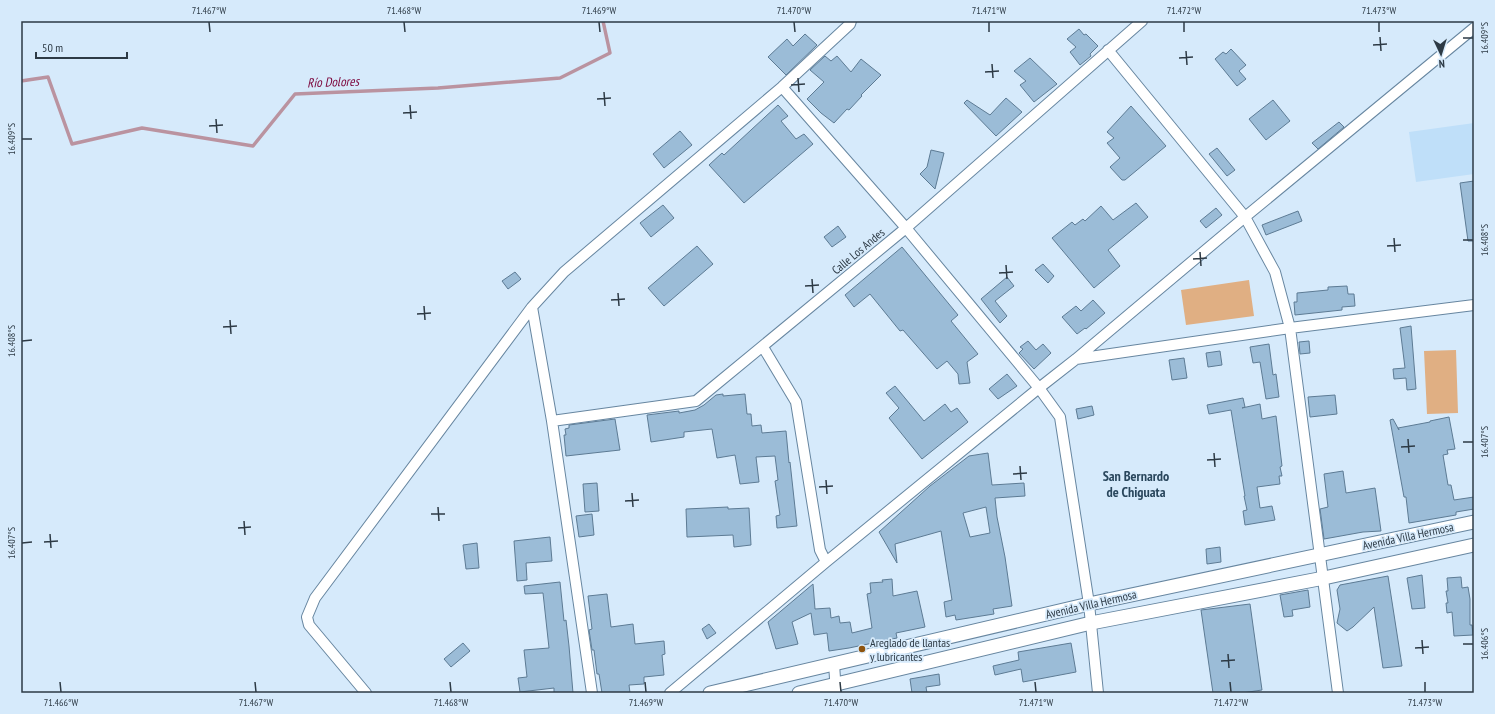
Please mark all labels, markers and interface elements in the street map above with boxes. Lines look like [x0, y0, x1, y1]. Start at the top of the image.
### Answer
text: 71.467°W [192, 4, 226, 17]
text: 71.468°W [387, 4, 421, 17]
text: 71.469°W [582, 4, 616, 17]
text: 71.470°W [777, 4, 811, 17]
text: 71.471°W [972, 4, 1006, 17]
text: 71.472°W [1167, 4, 1201, 17]
text: 71.473°W [1362, 4, 1396, 17]
text: 16.409°S [1478, 22, 1491, 54]
scale bar [36, 34, 127, 60]
north arrow [1421, 34, 1461, 74]
text: 50 m [42, 40, 63, 55]
text: N [1438, 57, 1445, 71]
water label: Río Dolores [307, 73, 361, 91]
text: 16.409°S [5, 123, 18, 155]
text: 16.408°S [1478, 224, 1491, 256]
street label: Calle Los Andes [829, 225, 887, 277]
text: 16.408°S [5, 325, 18, 357]
text: 16.407°S [1478, 426, 1491, 458]
district label: San Bernardo de Chiguata [1103, 467, 1169, 501]
street label: Avenida Villa Hermosa [1361, 519, 1455, 553]
text: 16.407°S [5, 527, 18, 559]
street label: Avenida Villa Hermosa [1044, 586, 1138, 622]
text: 16.406°S [1478, 628, 1491, 660]
place label: Areglado de llantas y lubricantes [870, 635, 950, 664]
marker: Areglado de llantas y lubricantes [857, 644, 867, 654]
text: 71.466°W [44, 696, 78, 709]
text: 71.467°W [239, 696, 273, 709]
text: 71.468°W [434, 696, 468, 709]
text: 71.469°W [629, 696, 663, 709]
text: 71.470°W [824, 696, 858, 709]
text: 71.471°W [1019, 696, 1053, 709]
text: 71.472°W [1214, 696, 1248, 709]
text: 71.473°W [1408, 696, 1442, 709]

